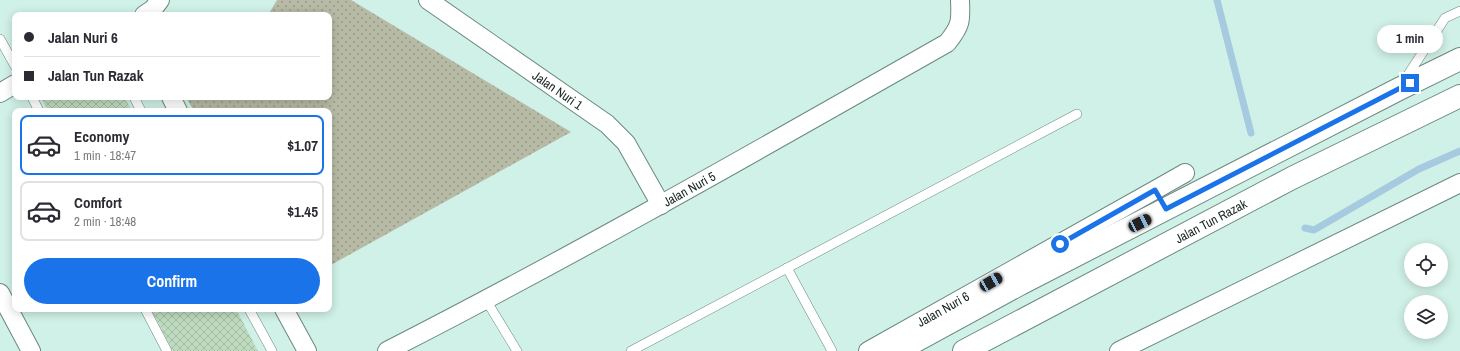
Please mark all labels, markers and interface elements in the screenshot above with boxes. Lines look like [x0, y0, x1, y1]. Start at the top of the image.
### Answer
callout: 1 min [1377, 25, 1443, 53]
text: Jalan Nuri 6 [48, 27, 118, 48]
text: 1 min [1396, 30, 1424, 47]
text: Jalan Tun Razak [48, 65, 144, 86]
street label: Jalan Nuri 1 [529, 67, 586, 114]
route end [1401, 74, 1419, 92]
text: Economy [74, 126, 129, 147]
icon: car [26, 127, 62, 163]
text: $1.07 [287, 135, 318, 156]
text: 1 min · 18:47 [74, 147, 136, 164]
street label: Jalan Nuri 5 [660, 168, 719, 211]
text: Comfort [74, 192, 122, 213]
icon: car [26, 193, 62, 229]
street label: Jalan Tun Razak [1172, 195, 1251, 247]
text: $1.45 [287, 201, 318, 222]
car [1127, 212, 1153, 234]
text: 2 min · 18:48 [74, 213, 136, 230]
route start [1051, 235, 1069, 253]
map controls [1404, 243, 1448, 339]
button: locate [1404, 243, 1448, 287]
button: Confirm [24, 258, 320, 304]
car [978, 271, 1004, 293]
street label: Jalan Nuri 6 [914, 288, 973, 331]
button: layers [1404, 295, 1448, 339]

